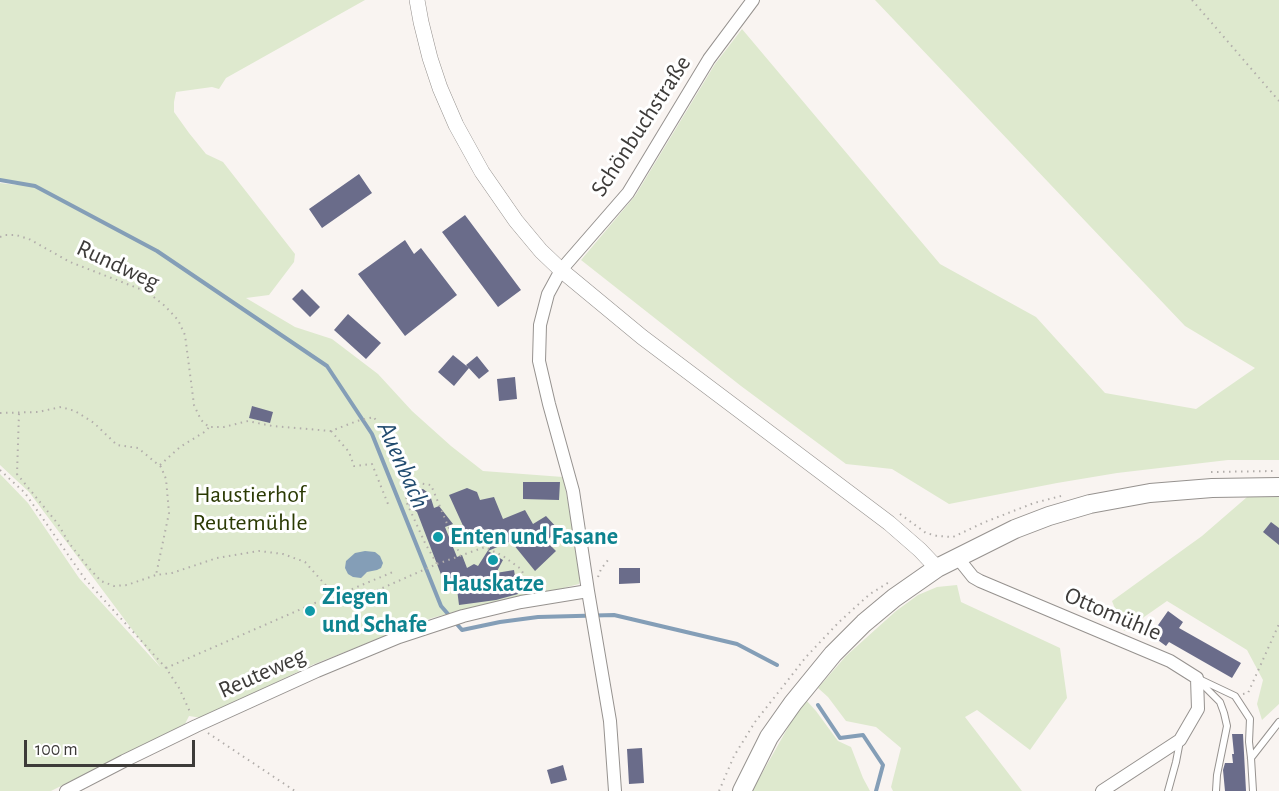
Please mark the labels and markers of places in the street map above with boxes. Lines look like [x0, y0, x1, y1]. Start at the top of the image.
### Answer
place label: Enten und Fasane [450, 523, 618, 551]
marker: Enten und Fasane [431, 530, 445, 544]
marker: Hauskatze [486, 553, 500, 567]
place label: Hauskatze [442, 570, 544, 598]
place label: Ziegen und Schafe [322, 583, 427, 639]
marker: Ziegen und Schafe [303, 604, 317, 618]

